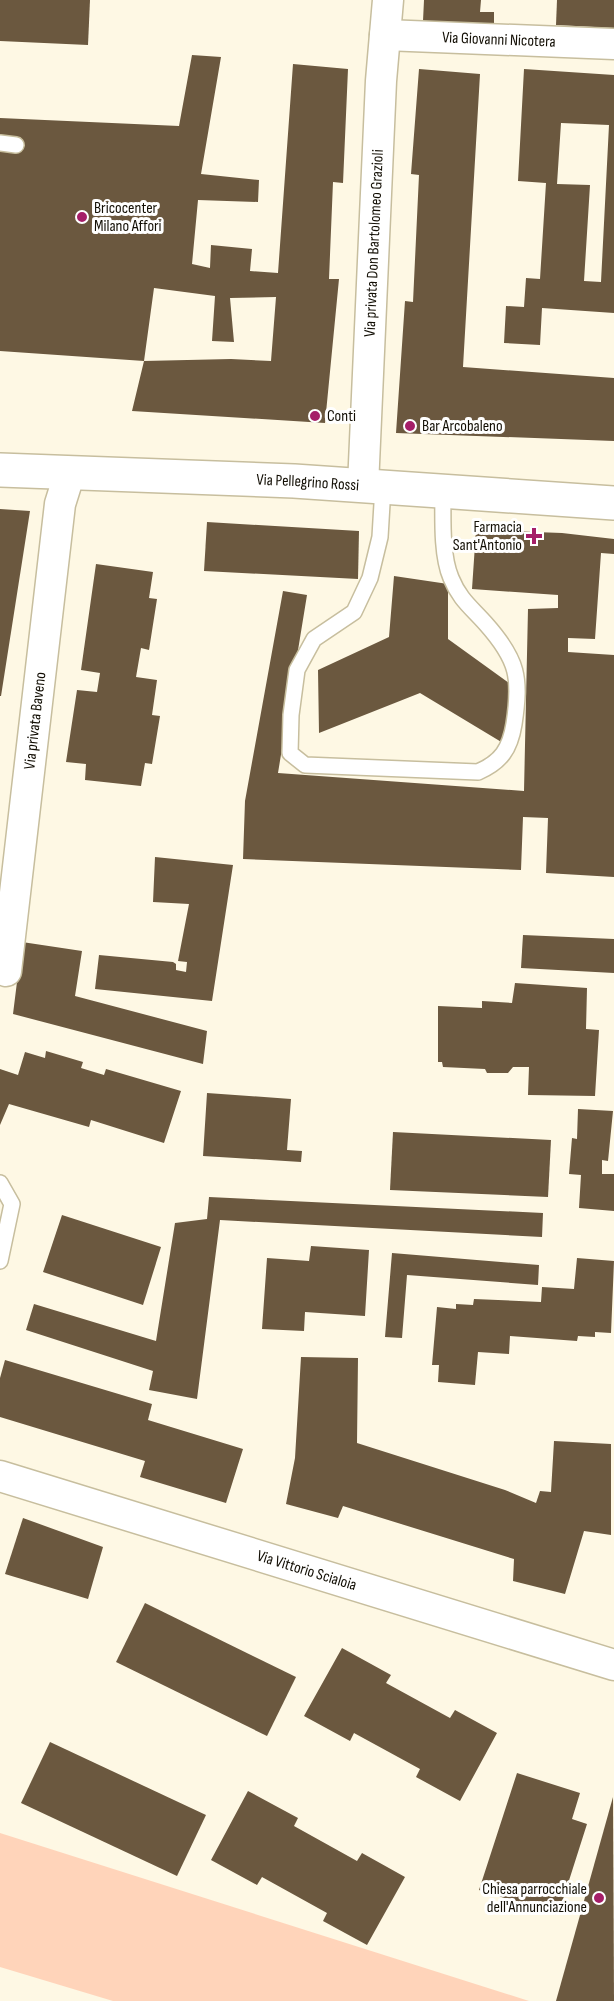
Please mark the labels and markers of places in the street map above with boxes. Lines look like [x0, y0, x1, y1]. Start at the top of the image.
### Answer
place label: Bricocenter Milano Affori [94, 199, 162, 236]
marker: Bricocenter Milano Affori [75, 210, 89, 224]
place label: Conti [327, 407, 356, 426]
marker: Conti [308, 409, 322, 423]
place label: Bar Arcobaleno [422, 417, 503, 436]
marker: Bar Arcobaleno [403, 419, 417, 433]
place label: Farmacia Sant'Antonio [453, 518, 522, 555]
marker: Farmacia Sant'Antonio [527, 529, 541, 543]
place label: Chiesa parrocchiale dell'Annunciazione [482, 1880, 587, 1917]
marker: Chiesa parrocchiale dell'Annunciazione [592, 1891, 606, 1905]

